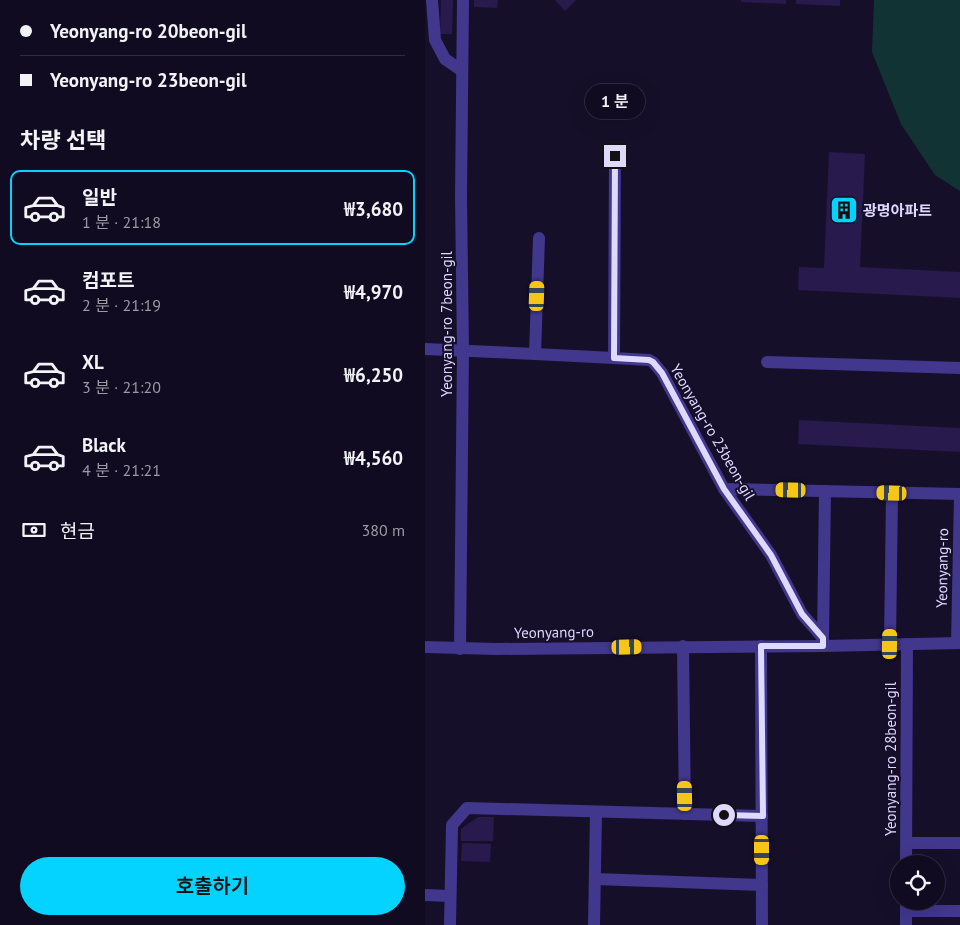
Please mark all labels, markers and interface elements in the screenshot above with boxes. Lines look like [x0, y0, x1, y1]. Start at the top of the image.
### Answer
text: Yeonyang-ro 20beon-gil [50, 19, 246, 43]
text: Yeonyang-ro 23beon-gil [50, 68, 246, 92]
callout: 1 분 [585, 84, 645, 118]
text: 1 분 [601, 91, 629, 111]
text: 차량 선택 [20, 126, 107, 154]
route end [604, 145, 626, 167]
icon: car [22, 185, 67, 230]
text: 일반 [82, 185, 117, 209]
building icon: 광명아파트 [829, 195, 859, 225]
text: ₩3,680 [344, 197, 403, 221]
place label: 광명아파트 [863, 201, 932, 220]
text: 1 분 · 21:18 [82, 212, 161, 232]
street label: Yeonyang-ro 7beon-gil [437, 250, 456, 397]
icon: car [22, 268, 67, 313]
text: 컴포트 [82, 268, 134, 292]
text: ₩4,970 [344, 280, 403, 304]
car [528, 281, 545, 311]
text: 2 분 · 21:19 [82, 295, 161, 315]
text: XL [82, 350, 104, 374]
icon: car [22, 351, 67, 396]
street label: Yeonyang-ro 23beon-gil [666, 361, 760, 504]
text: ₩6,250 [344, 363, 403, 387]
text: 3 분 · 21:20 [82, 377, 161, 397]
text: Black [82, 433, 126, 457]
icon: car [22, 434, 67, 479]
text: ₩4,560 [344, 446, 403, 470]
text: 4 분 · 21:21 [82, 460, 161, 480]
car [775, 482, 806, 498]
car [876, 485, 907, 501]
icon: cash [20, 516, 48, 544]
text: 현금 [60, 519, 95, 543]
text: 380 m [362, 520, 405, 540]
street label: Yeonyang-ro [932, 528, 952, 608]
street label: Yeonyang-ro [514, 622, 594, 642]
car [882, 629, 897, 659]
car [611, 639, 642, 655]
street label: Yeonyang-ro 28beon-gil [881, 681, 900, 836]
car [677, 781, 692, 811]
route start [713, 804, 735, 826]
car [754, 835, 769, 865]
map controls [890, 855, 945, 910]
button: locate [890, 855, 945, 910]
button: 호출하기 [20, 857, 405, 915]

